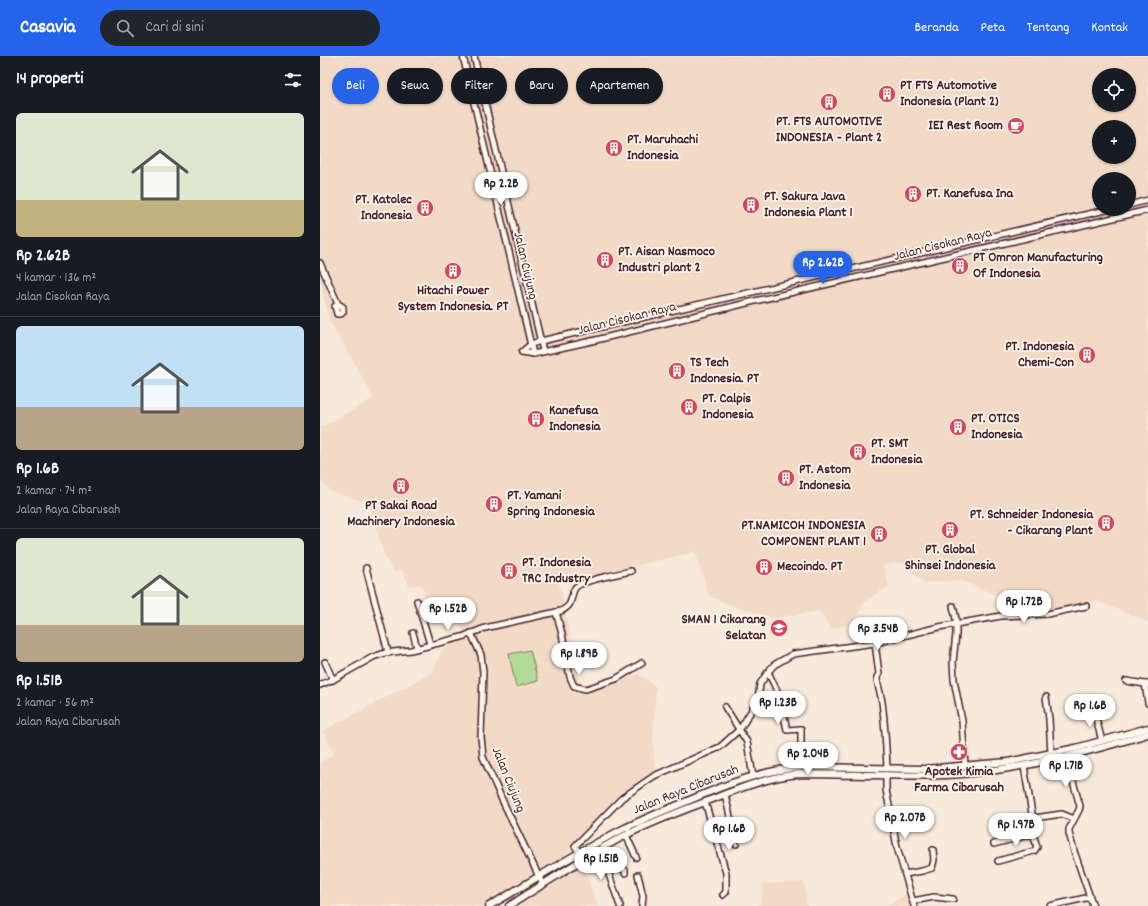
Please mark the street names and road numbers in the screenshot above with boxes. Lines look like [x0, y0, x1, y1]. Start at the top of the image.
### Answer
street label: Jalan Cisokan Raya [892, 223, 995, 267]
street label: Jalan Ciujung [507, 230, 543, 302]
street label: Jalan Cisokan Raya [576, 297, 679, 341]
street label: Jalan Ciujung [486, 744, 530, 816]
street label: Jalan Raya Cibarusah [630, 760, 742, 820]

